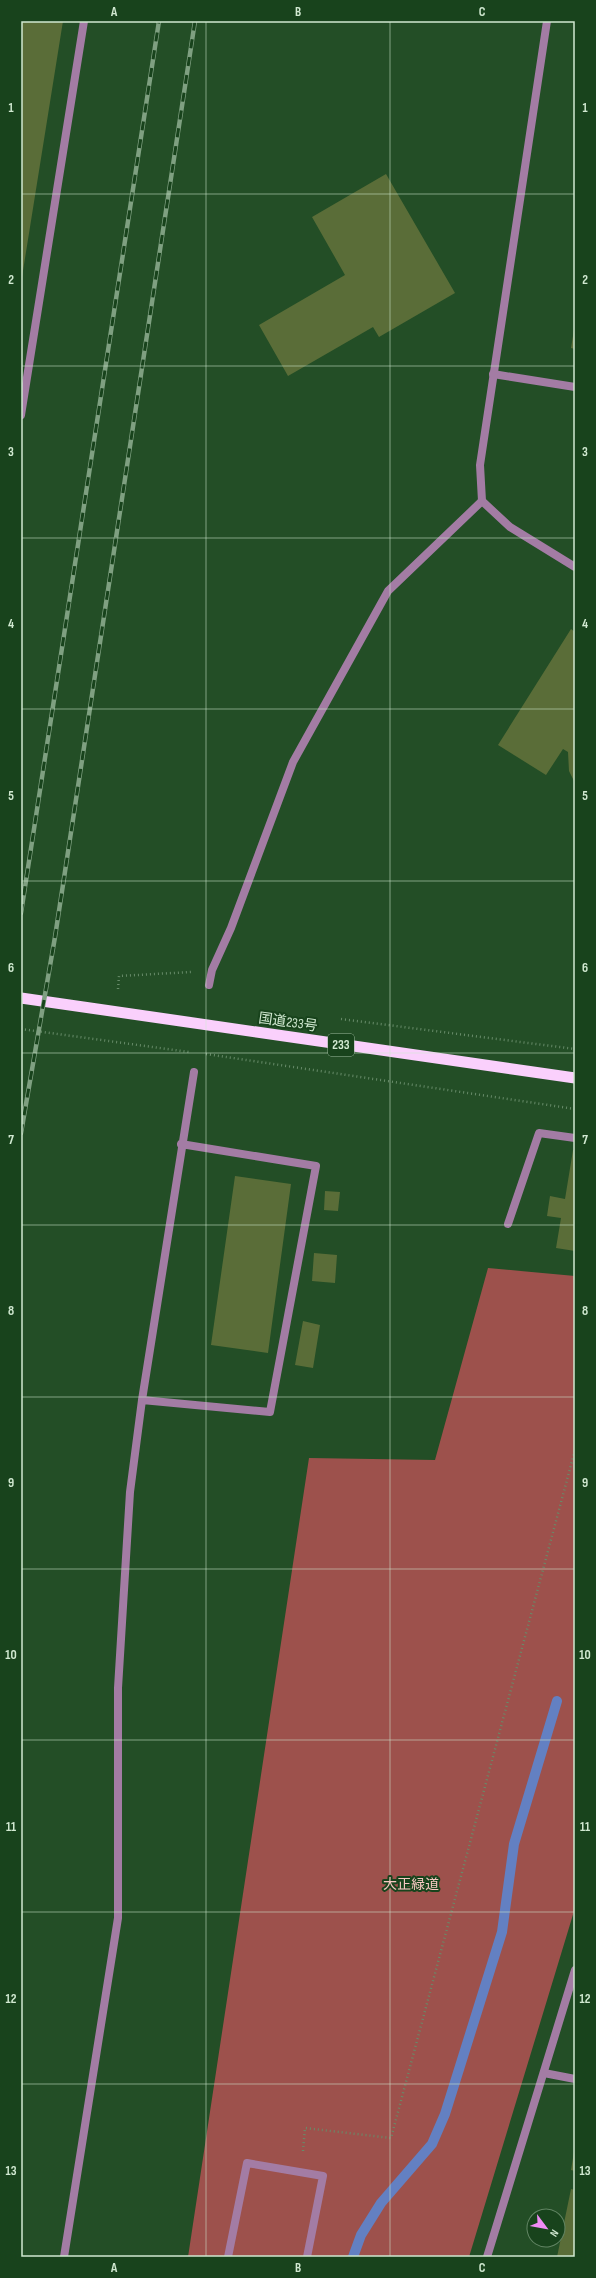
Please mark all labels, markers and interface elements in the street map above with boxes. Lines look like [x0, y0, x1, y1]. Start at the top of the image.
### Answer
text: A [110, 4, 118, 20]
text: B [295, 4, 301, 20]
text: C [479, 4, 486, 20]
text: 1 [8, 100, 14, 116]
text: 1 [582, 100, 588, 116]
text: 2 [8, 272, 14, 288]
text: 2 [582, 272, 588, 288]
text: 3 [8, 444, 14, 460]
text: 3 [582, 444, 588, 460]
text: 4 [8, 616, 14, 632]
text: 4 [582, 616, 588, 632]
text: 5 [8, 788, 14, 804]
text: 5 [582, 788, 588, 804]
text: 6 [8, 960, 14, 976]
text: 6 [582, 960, 588, 976]
street label: 国道233号 [257, 1009, 319, 1035]
road number: 233 [328, 1034, 354, 1056]
text: 7 [8, 1132, 14, 1148]
text: 7 [582, 1132, 588, 1148]
text: 8 [8, 1303, 14, 1319]
text: 8 [582, 1303, 588, 1319]
text: 9 [8, 1475, 14, 1491]
text: 9 [582, 1475, 588, 1491]
text: 10 [5, 1647, 17, 1663]
text: 10 [579, 1647, 591, 1663]
text: 11 [6, 1819, 16, 1835]
text: 11 [580, 1819, 590, 1835]
park label: 大正緑道 [383, 1876, 439, 1893]
text: 12 [6, 1991, 17, 2007]
text: 12 [580, 1991, 591, 2007]
text: 13 [6, 2163, 17, 2179]
text: 13 [580, 2163, 591, 2179]
north arrow [526, 2208, 566, 2248]
text: N [547, 2227, 561, 2239]
text: A [110, 2260, 118, 2276]
text: B [295, 2260, 301, 2276]
text: C [479, 2260, 486, 2276]

